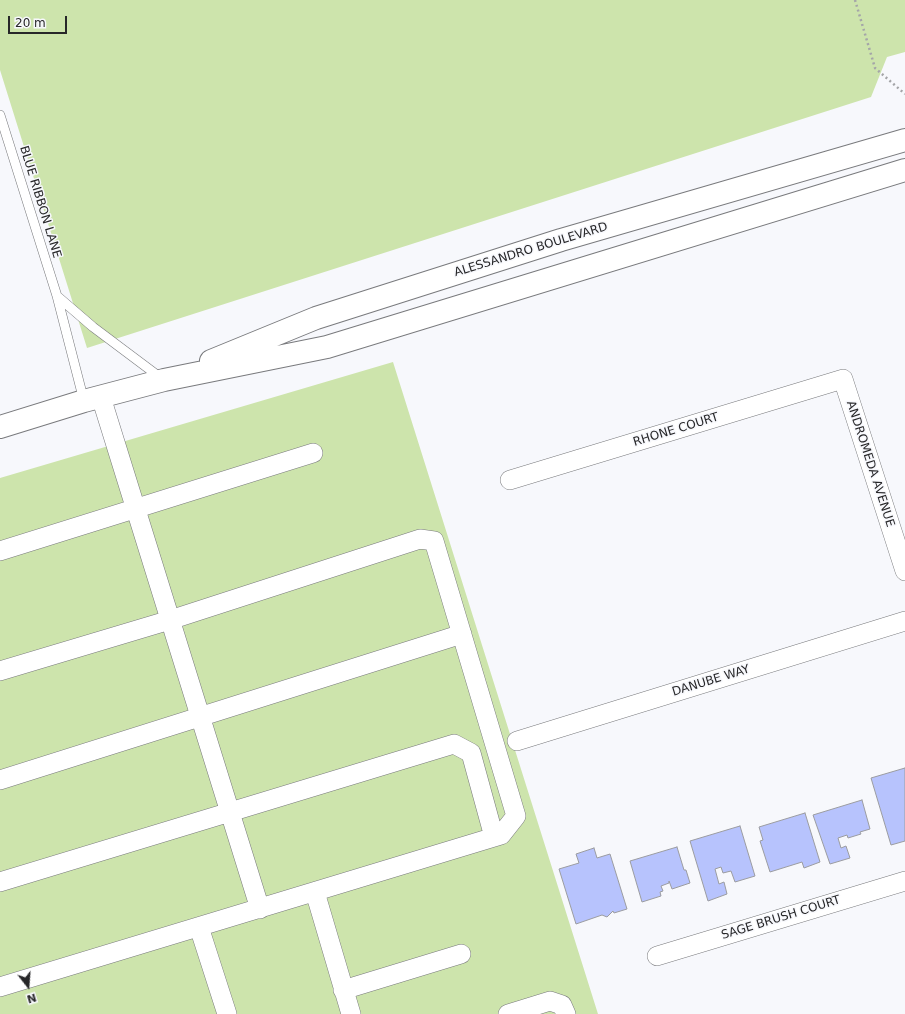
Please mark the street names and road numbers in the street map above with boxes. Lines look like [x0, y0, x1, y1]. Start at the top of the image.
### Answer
street label: BLUE RIBBON LANE [16, 144, 64, 260]
street label: ALESSANDRO BOULEVARD [453, 220, 609, 280]
street label: ANDROMEDA AVENUE [843, 399, 897, 529]
street label: RHONE COURT [632, 410, 720, 450]
street label: DANUBE WAY [670, 662, 752, 700]
street label: SAGE BRUSH COURT [720, 893, 842, 943]

